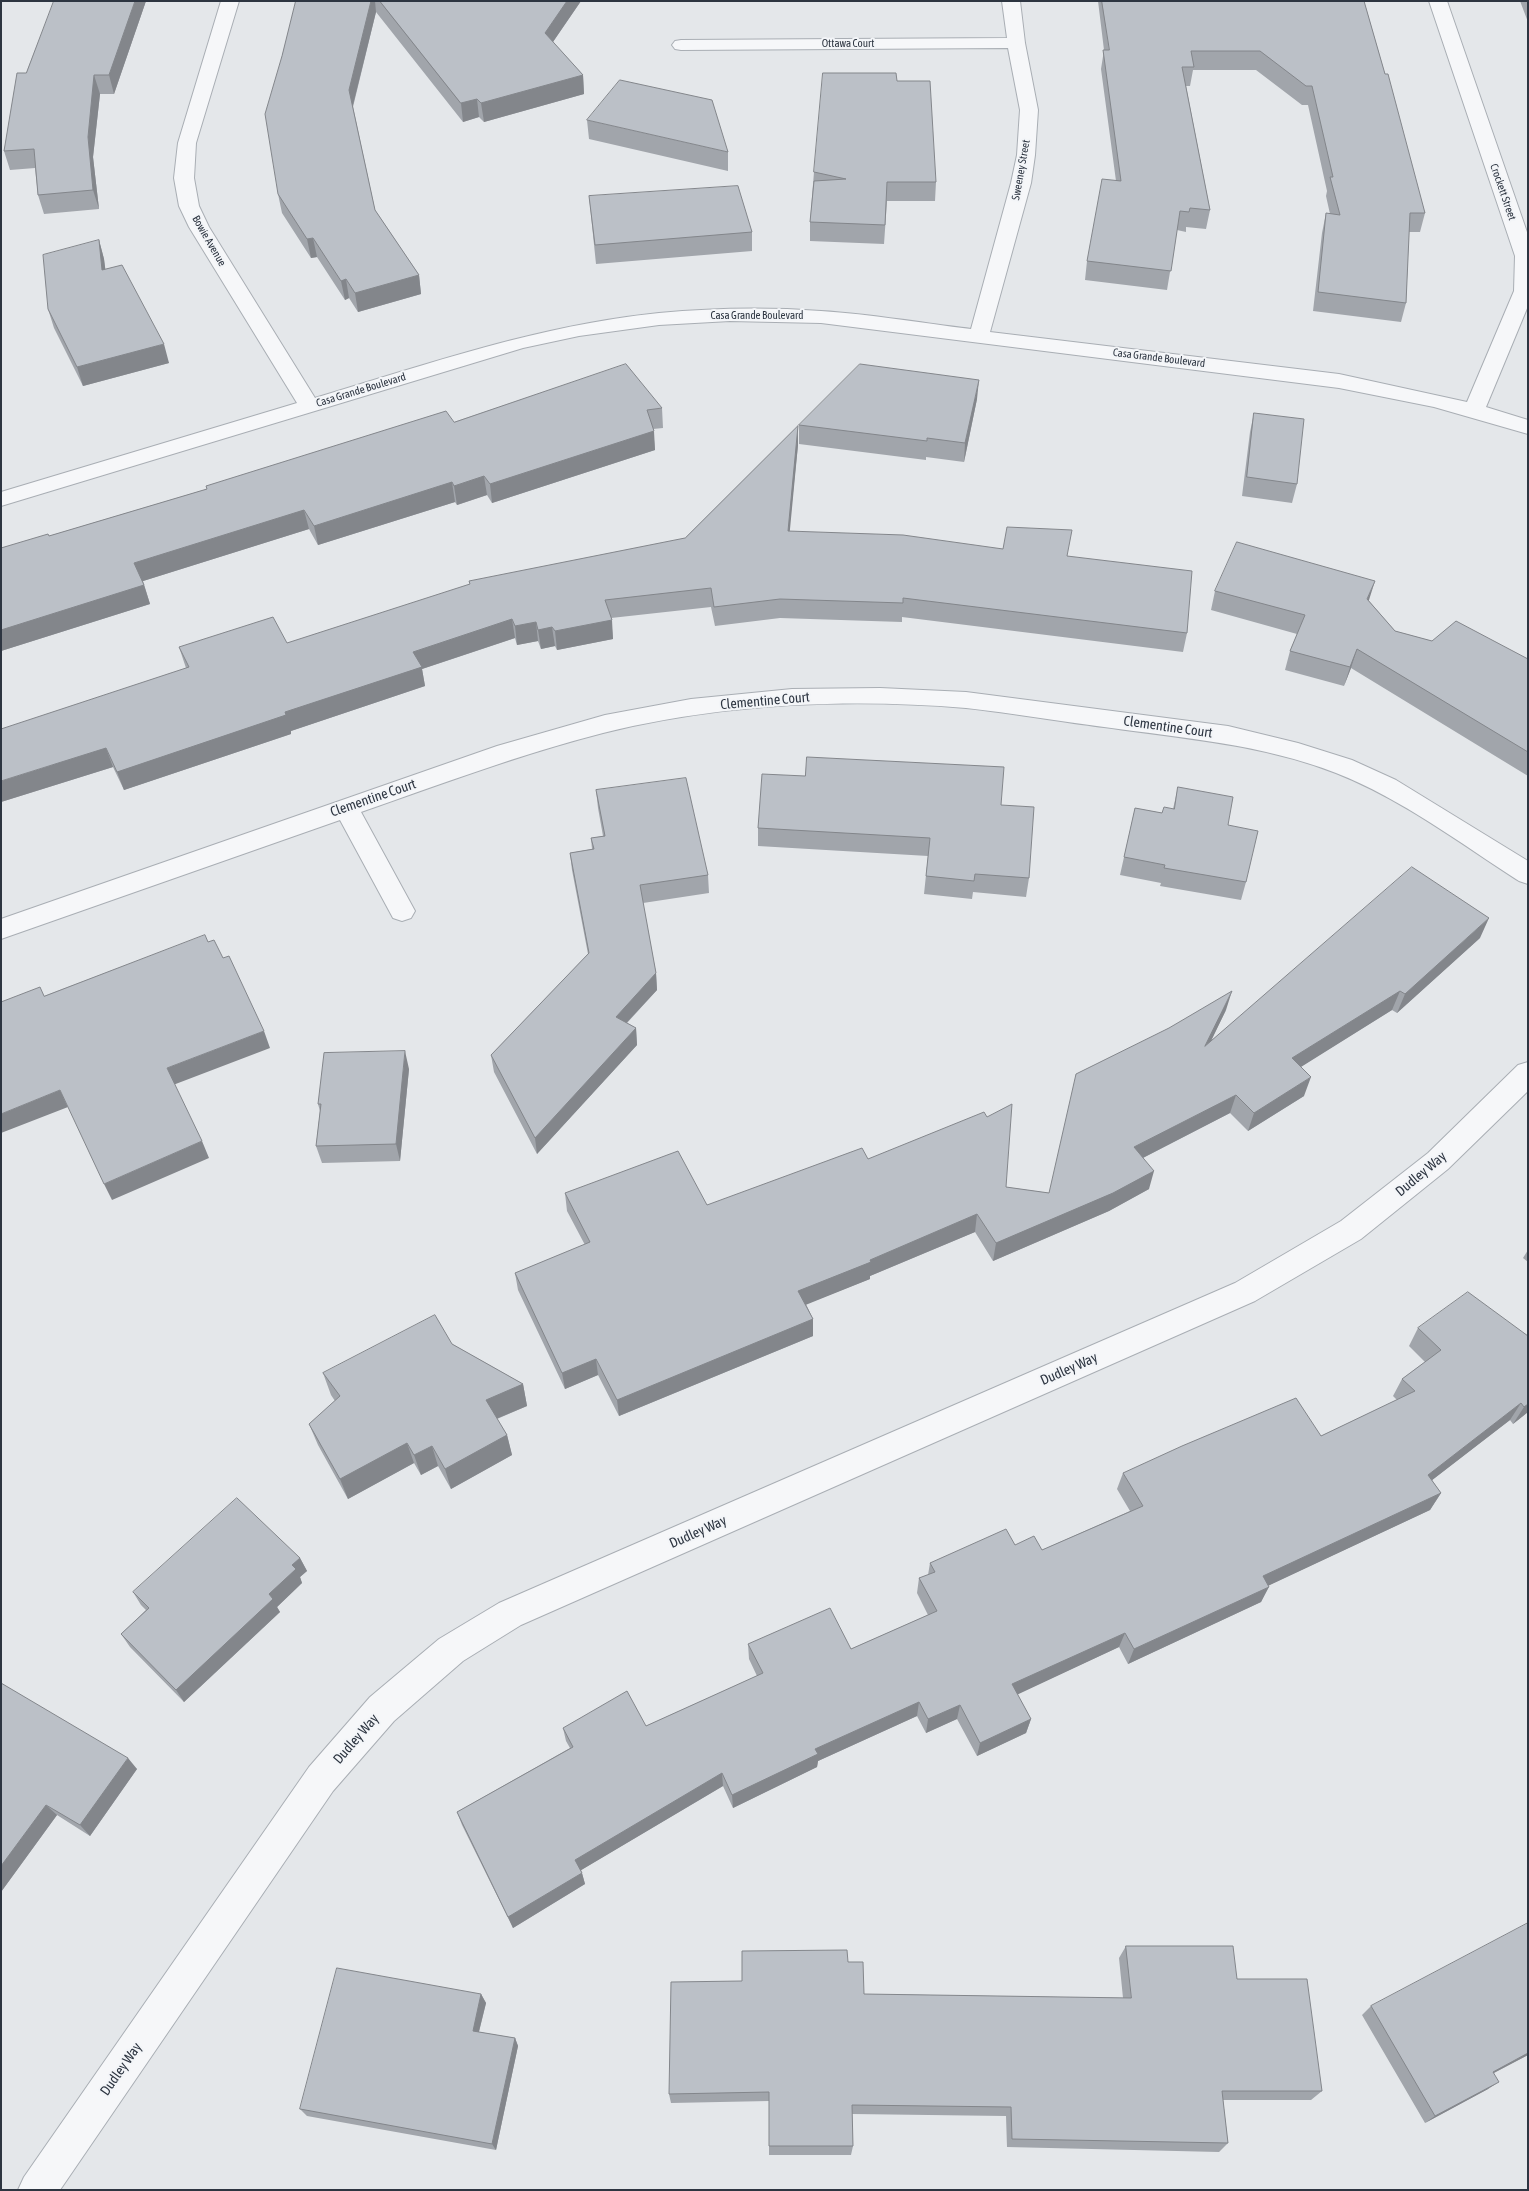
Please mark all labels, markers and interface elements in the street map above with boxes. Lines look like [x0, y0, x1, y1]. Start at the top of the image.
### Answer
street label: Ottawa Court [822, 37, 874, 51]
street label: Sweeney Street [1009, 139, 1033, 201]
street label: Crockett Street [1487, 162, 1519, 222]
street label: Bowie Avenue [189, 213, 229, 269]
street label: Casa Grande Boulevard [711, 309, 803, 323]
street label: Casa Grande Boulevard [1112, 346, 1206, 370]
street label: Casa Grande Boulevard [315, 370, 407, 410]
street label: Clementine Court [720, 689, 810, 713]
street label: Clementine Court [1123, 712, 1213, 742]
street label: Clementine Court [328, 775, 418, 821]
street label: Dudley Way [1392, 1148, 1450, 1200]
street label: Dudley Way [1038, 1349, 1100, 1389]
street label: Dudley Way [667, 1512, 729, 1552]
street label: Dudley Way [330, 1711, 382, 1767]
street label: Dudley Way [97, 2039, 145, 2099]

